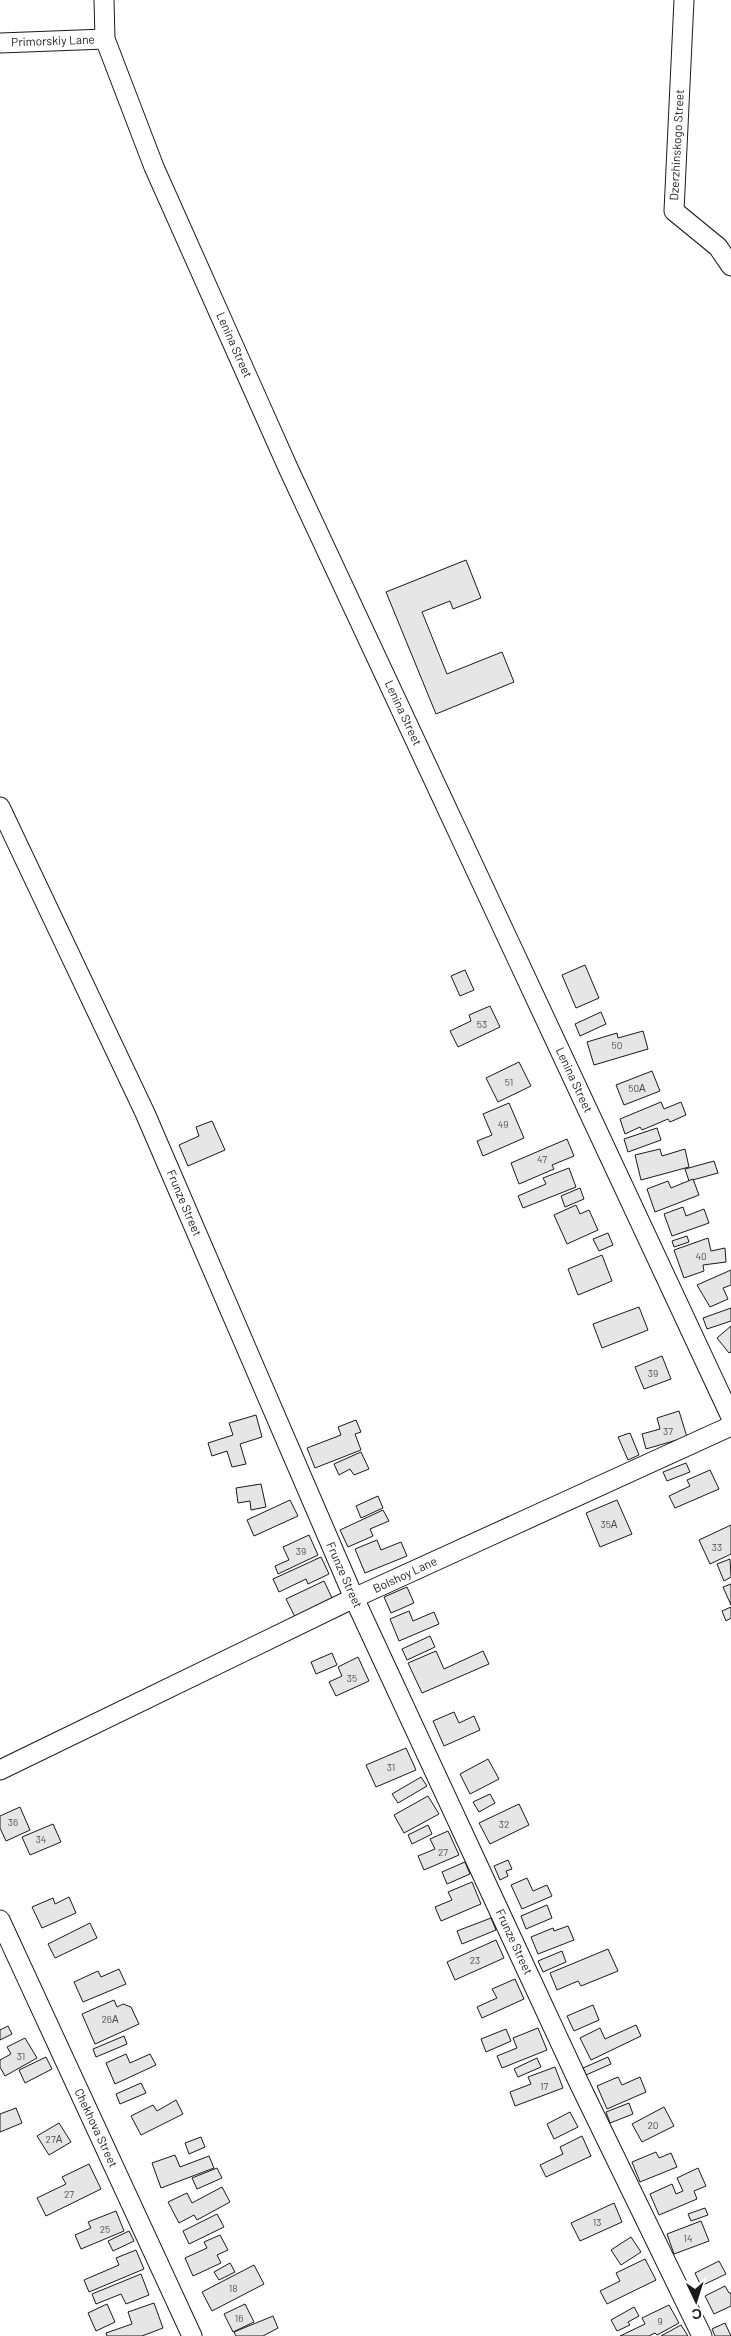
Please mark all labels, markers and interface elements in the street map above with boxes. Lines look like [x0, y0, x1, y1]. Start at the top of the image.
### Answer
street label: Primorskiy Lane [11, 32, 95, 48]
street label: Dzerzhinskogo Street [666, 89, 686, 201]
street label: Lenina Street [214, 310, 256, 380]
street label: Lenina Street [383, 678, 425, 747]
house number: 53 [477, 1018, 487, 1030]
house number: 50 [612, 1039, 622, 1051]
street label: Lenina Street [554, 1045, 596, 1114]
house number: 51 [505, 1076, 513, 1088]
house number: 50А [628, 1082, 646, 1094]
house number: 49 [498, 1118, 508, 1130]
house number: 47 [537, 1153, 547, 1165]
street label: Frunze Street [165, 1167, 205, 1238]
house number: 40 [695, 1250, 707, 1262]
house number: 39 [648, 1367, 658, 1379]
house number: 37 [663, 1425, 673, 1437]
house number: 35А [601, 1518, 618, 1530]
street label: Frunze Street [324, 1539, 366, 1610]
house number: 33 [712, 1541, 722, 1553]
house number: 39 [296, 1545, 306, 1557]
street label: Bolshoy Lane [370, 1553, 439, 1595]
house number: 35 [347, 1672, 357, 1684]
house number: 31 [387, 1761, 395, 1773]
house number: 36 [8, 1816, 18, 1828]
house number: 32 [499, 1818, 509, 1830]
house number: 34 [36, 1833, 46, 1845]
house number: 27 [438, 1846, 448, 1858]
street label: Frunze Street [494, 1907, 536, 1977]
house number: 23 [470, 1954, 480, 1966]
house number: 26А [101, 2013, 119, 2025]
house number: 31 [17, 2050, 25, 2062]
house number: 17 [540, 2080, 548, 2092]
street label: Chekhova Street [72, 2086, 121, 2169]
house number: 20 [647, 2119, 659, 2131]
house number: 27А [46, 2133, 63, 2145]
house number: 27 [64, 2188, 74, 2200]
house number: 13 [593, 2216, 601, 2228]
house number: 25 [100, 2223, 110, 2235]
house number: 14 [683, 2232, 693, 2244]
north arrow [671, 2276, 721, 2326]
house number: 18 [229, 2282, 237, 2294]
text: С [691, 2306, 703, 2323]
house number: 16 [235, 2312, 243, 2324]
house number: 9 [657, 2315, 663, 2327]

